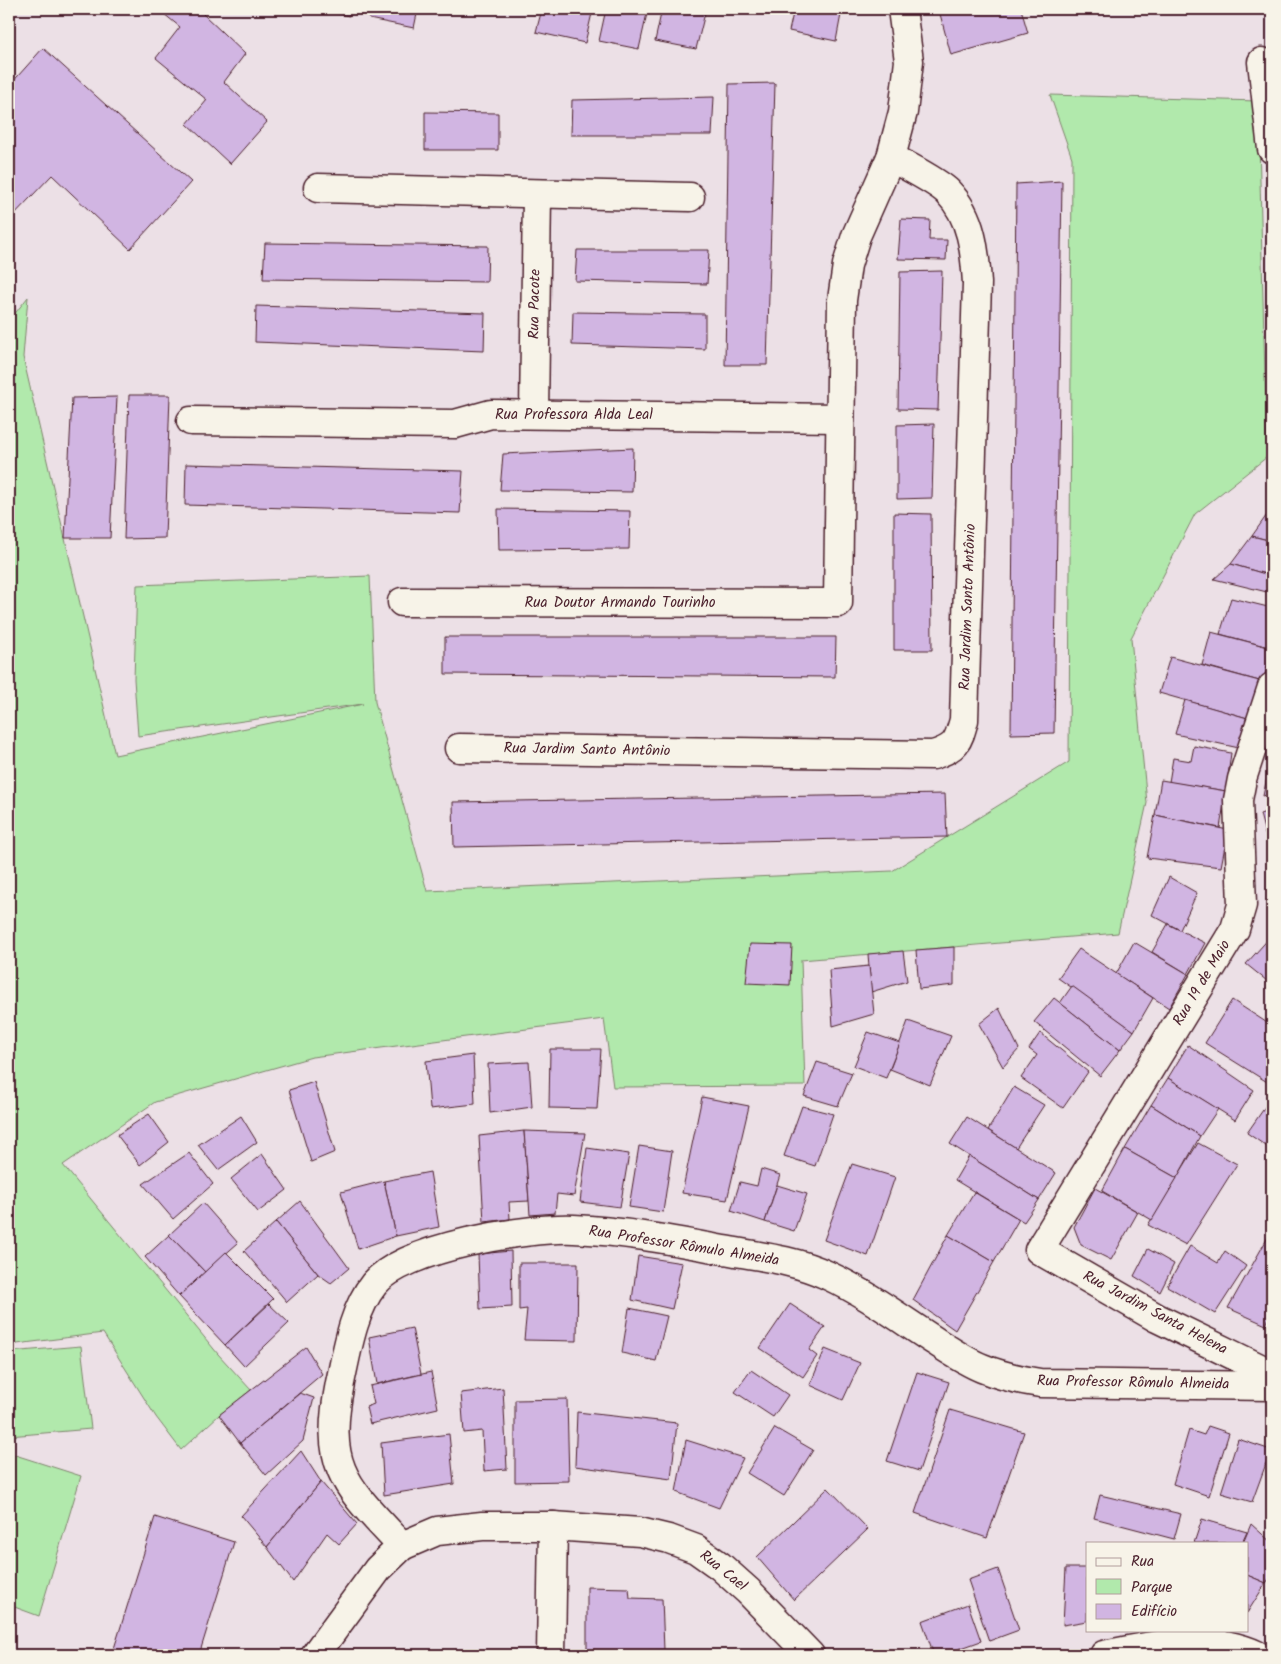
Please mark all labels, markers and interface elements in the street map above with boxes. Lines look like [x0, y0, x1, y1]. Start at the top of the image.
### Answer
street label: Rua Pacote [522, 268, 548, 339]
street label: Rua Professora Alda Leal [495, 403, 653, 427]
street label: Rua Jardim Santo Antônio [953, 523, 983, 691]
street label: Rua Doutor Armando Tourinho [524, 591, 716, 615]
street label: Rua Jardim Santo Antônio [503, 737, 671, 763]
street label: Rua 19 de Maio [1167, 935, 1237, 1031]
street label: Rua Professor Rômulo Almeida [587, 1219, 781, 1273]
street label: Rua Jardim Santa Helena [1078, 1265, 1232, 1361]
street label: Rua Professor Rômulo Almeida [1036, 1369, 1230, 1397]
legend [1086, 1542, 1248, 1632]
street label: Rua Cael [694, 1544, 752, 1598]
text: Rua [1131, 1550, 1154, 1574]
text: Parque [1131, 1576, 1172, 1600]
text: Edifício [1131, 1600, 1177, 1624]

